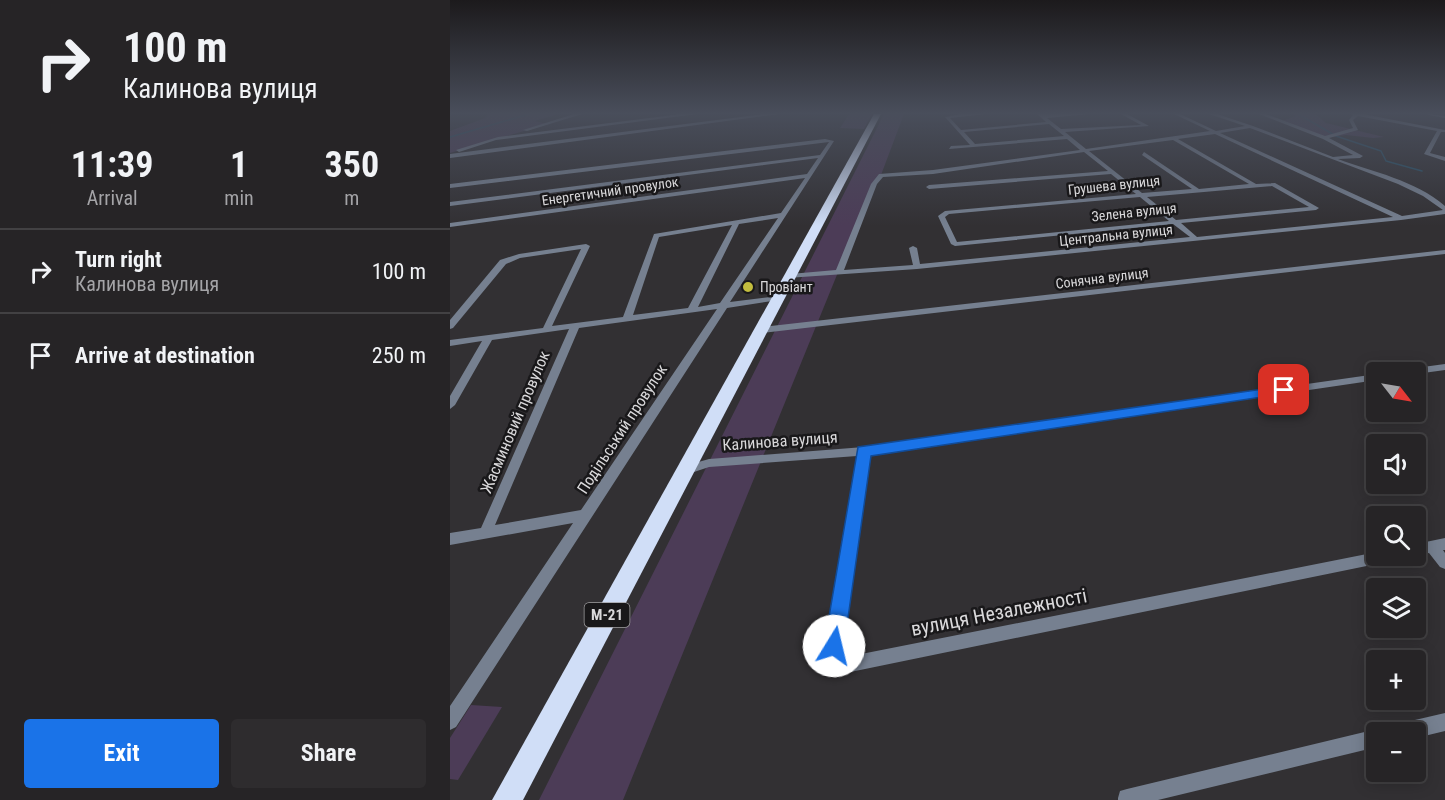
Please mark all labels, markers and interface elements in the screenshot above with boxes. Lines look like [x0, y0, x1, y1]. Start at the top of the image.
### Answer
text: 100 m [123, 23, 228, 72]
icon: right [24, 24, 102, 102]
text: Калинова вулиця [123, 73, 318, 105]
text: 11:39 [71, 144, 153, 186]
text: 1 [230, 144, 248, 186]
text: 350 [325, 144, 379, 186]
street label: Грушева вулиця [1067, 172, 1161, 198]
street label: Енергетичний провулок [541, 173, 680, 209]
text: Arrival [87, 186, 138, 210]
text: min [224, 186, 254, 210]
text: m [344, 186, 359, 210]
street label: Зелена вулиця [1091, 200, 1177, 224]
street label: Центральна вулиця [1058, 221, 1174, 249]
text: Turn right [75, 247, 162, 272]
icon: right [24, 255, 57, 288]
text: 100 m [372, 259, 426, 284]
street label: Сонячна вулиця [1055, 264, 1149, 292]
text: Калинова вулиця [75, 272, 219, 296]
place label: Провіант [760, 279, 813, 295]
marker: Провіант [741, 280, 755, 294]
icon: arrive [24, 339, 57, 372]
text: Arrive at destination [75, 343, 255, 368]
text: 250 m [372, 343, 426, 368]
street label: Жасминовий провулок [476, 348, 554, 496]
street label: Подільський провулок [573, 360, 671, 497]
north arrow [1366, 362, 1426, 422]
map controls [1366, 362, 1426, 782]
pin [1258, 364, 1309, 415]
icon: arrive [1267, 373, 1300, 406]
street label: Калинова вулиця [722, 428, 838, 454]
button: sound [1366, 434, 1426, 494]
button: search [1366, 506, 1426, 566]
button: layers [1366, 578, 1426, 638]
street label: вулиця Незалежності [909, 583, 1089, 641]
road number: М-21 [584, 603, 630, 627]
position arrow [802, 614, 866, 678]
button: + [1366, 650, 1426, 710]
button: Exit [24, 719, 219, 788]
button: Share [231, 719, 426, 788]
button: − [1366, 722, 1426, 782]

